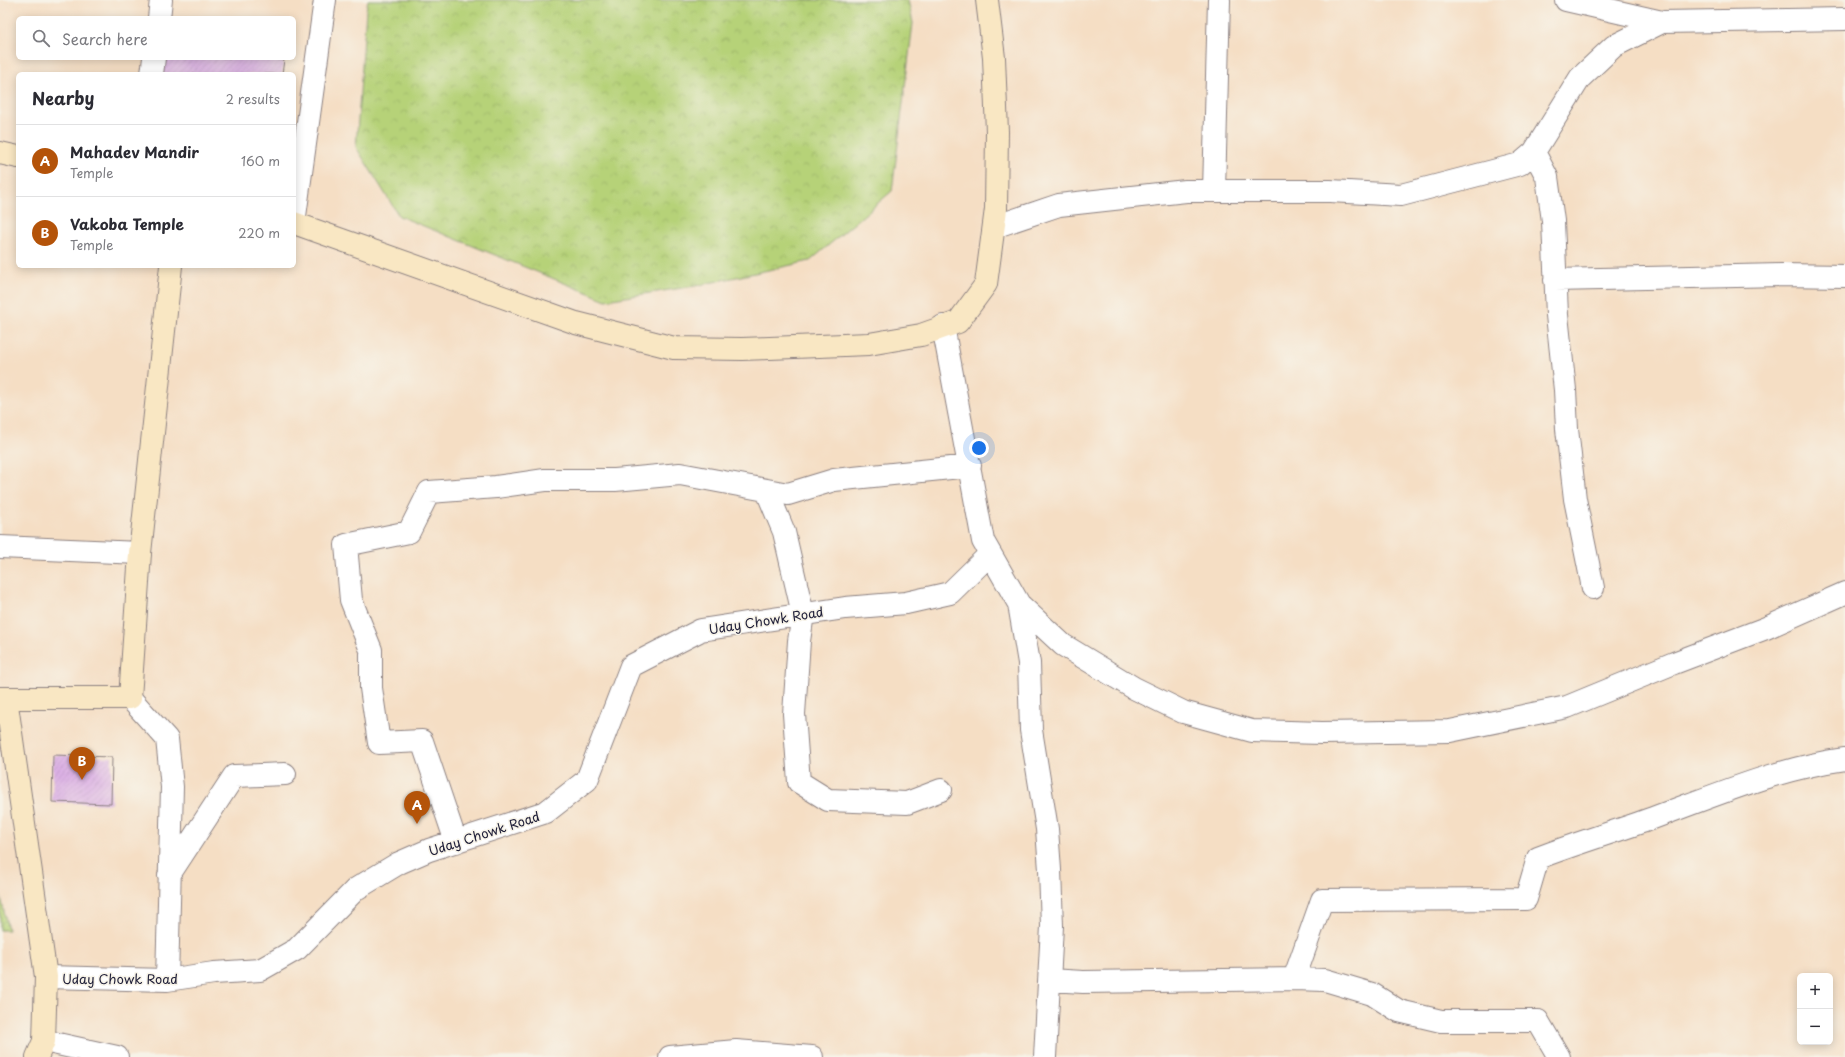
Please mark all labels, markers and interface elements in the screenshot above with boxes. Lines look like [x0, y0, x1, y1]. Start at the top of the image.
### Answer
search box [16, 16, 296, 60]
icon: search [30, 27, 52, 49]
text: Search here [62, 27, 148, 50]
text: Nearby [32, 85, 94, 111]
text: 2 results [226, 89, 280, 108]
text: Mahadev Mandir [70, 140, 199, 163]
text: A [40, 151, 50, 170]
text: 160 m [241, 151, 280, 170]
text: Temple [70, 163, 113, 182]
text: Vakoba Temple [70, 212, 184, 235]
text: B [41, 223, 49, 242]
text: 220 m [238, 223, 280, 242]
text: Temple [70, 235, 113, 254]
your location [969, 438, 989, 458]
street label: Uday Chowk Road [707, 602, 825, 638]
pin: B [69, 747, 95, 780]
pin: A [404, 791, 430, 824]
street label: Uday Chowk Road [426, 806, 542, 860]
street label: Uday Chowk Road [62, 969, 178, 988]
map controls [1797, 973, 1833, 1045]
button: + [1797, 973, 1833, 1009]
button: − [1797, 1009, 1833, 1045]

